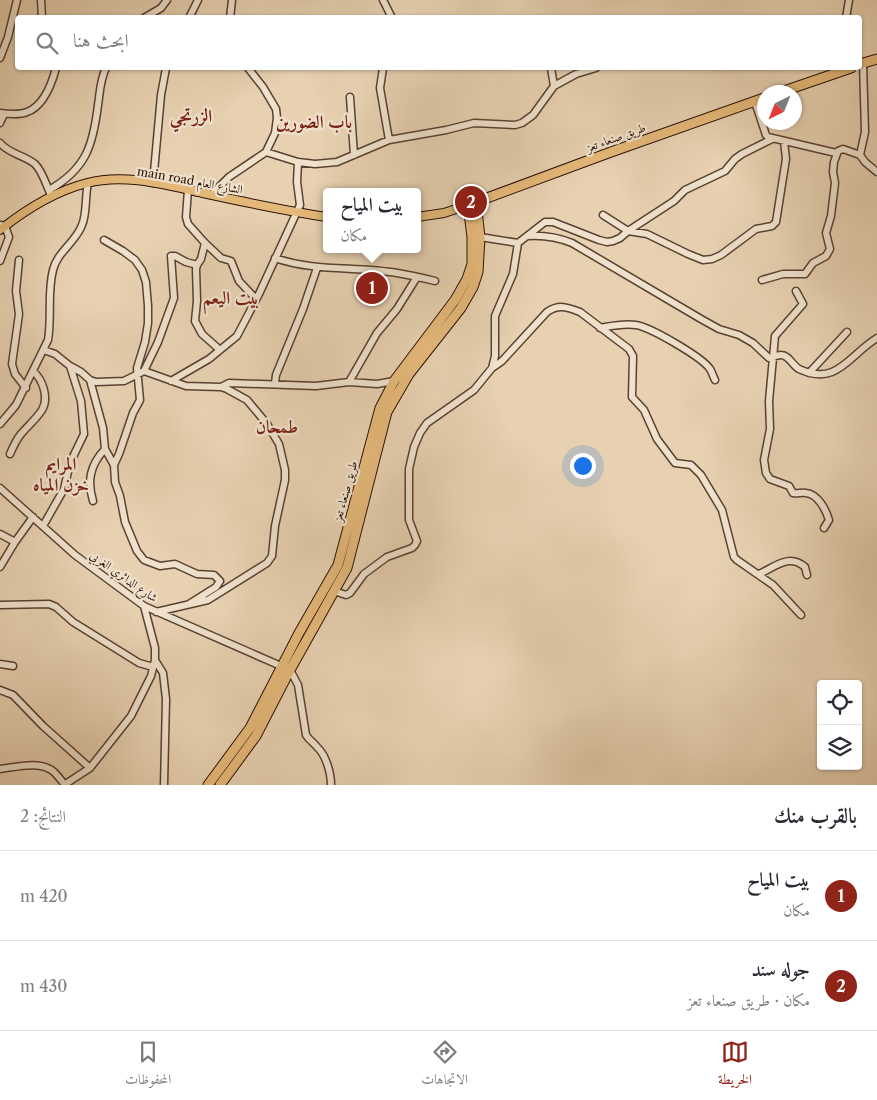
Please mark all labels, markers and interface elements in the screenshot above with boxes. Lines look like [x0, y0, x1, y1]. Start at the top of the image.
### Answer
search box [15, 15, 862, 70]
icon: search [33, 29, 61, 57]
text: ابحث هنا [73, 29, 129, 52]
north arrow [757, 85, 802, 130]
district label: الزرتجي [170, 105, 212, 133]
district label: باب الضورين [276, 111, 352, 133]
street label: طريق صنعاء تعز [582, 119, 648, 156]
street label: main road الشارع العام [135, 163, 244, 201]
pin: 2 [455, 183, 487, 221]
popup [323, 188, 421, 253]
text: بيت المياح [340, 193, 404, 216]
text: مكان [340, 225, 367, 245]
pin: 1 [356, 269, 388, 307]
district label: بيت اليعم [203, 287, 259, 315]
district label: طمحان [256, 416, 298, 438]
district label: المرايم خزن المياه [33, 453, 89, 496]
your location [570, 453, 596, 479]
street label: طريق صنعاء تعز [329, 459, 361, 525]
street label: شارع الدائري الغربي [85, 547, 161, 608]
map controls [817, 680, 862, 770]
button: locate [817, 680, 862, 725]
button: layers [817, 725, 862, 770]
text: بالقرب منك [774, 803, 857, 828]
text: النتائج: 2 [20, 806, 66, 826]
text: بيت المياح [747, 868, 810, 891]
text: 420 m [20, 886, 68, 906]
text: 1 [837, 886, 845, 906]
text: مكان [783, 900, 810, 920]
text: جوله سند [752, 958, 810, 981]
text: 430 m [20, 976, 67, 996]
text: 2 [836, 976, 846, 996]
text: مكان · طريق صنعاء تعز [687, 990, 810, 1010]
tab: المحفوظات [125, 1038, 171, 1093]
tab: الاتجاهات [421, 1038, 468, 1093]
tab: الخريطة [718, 1038, 752, 1093]

